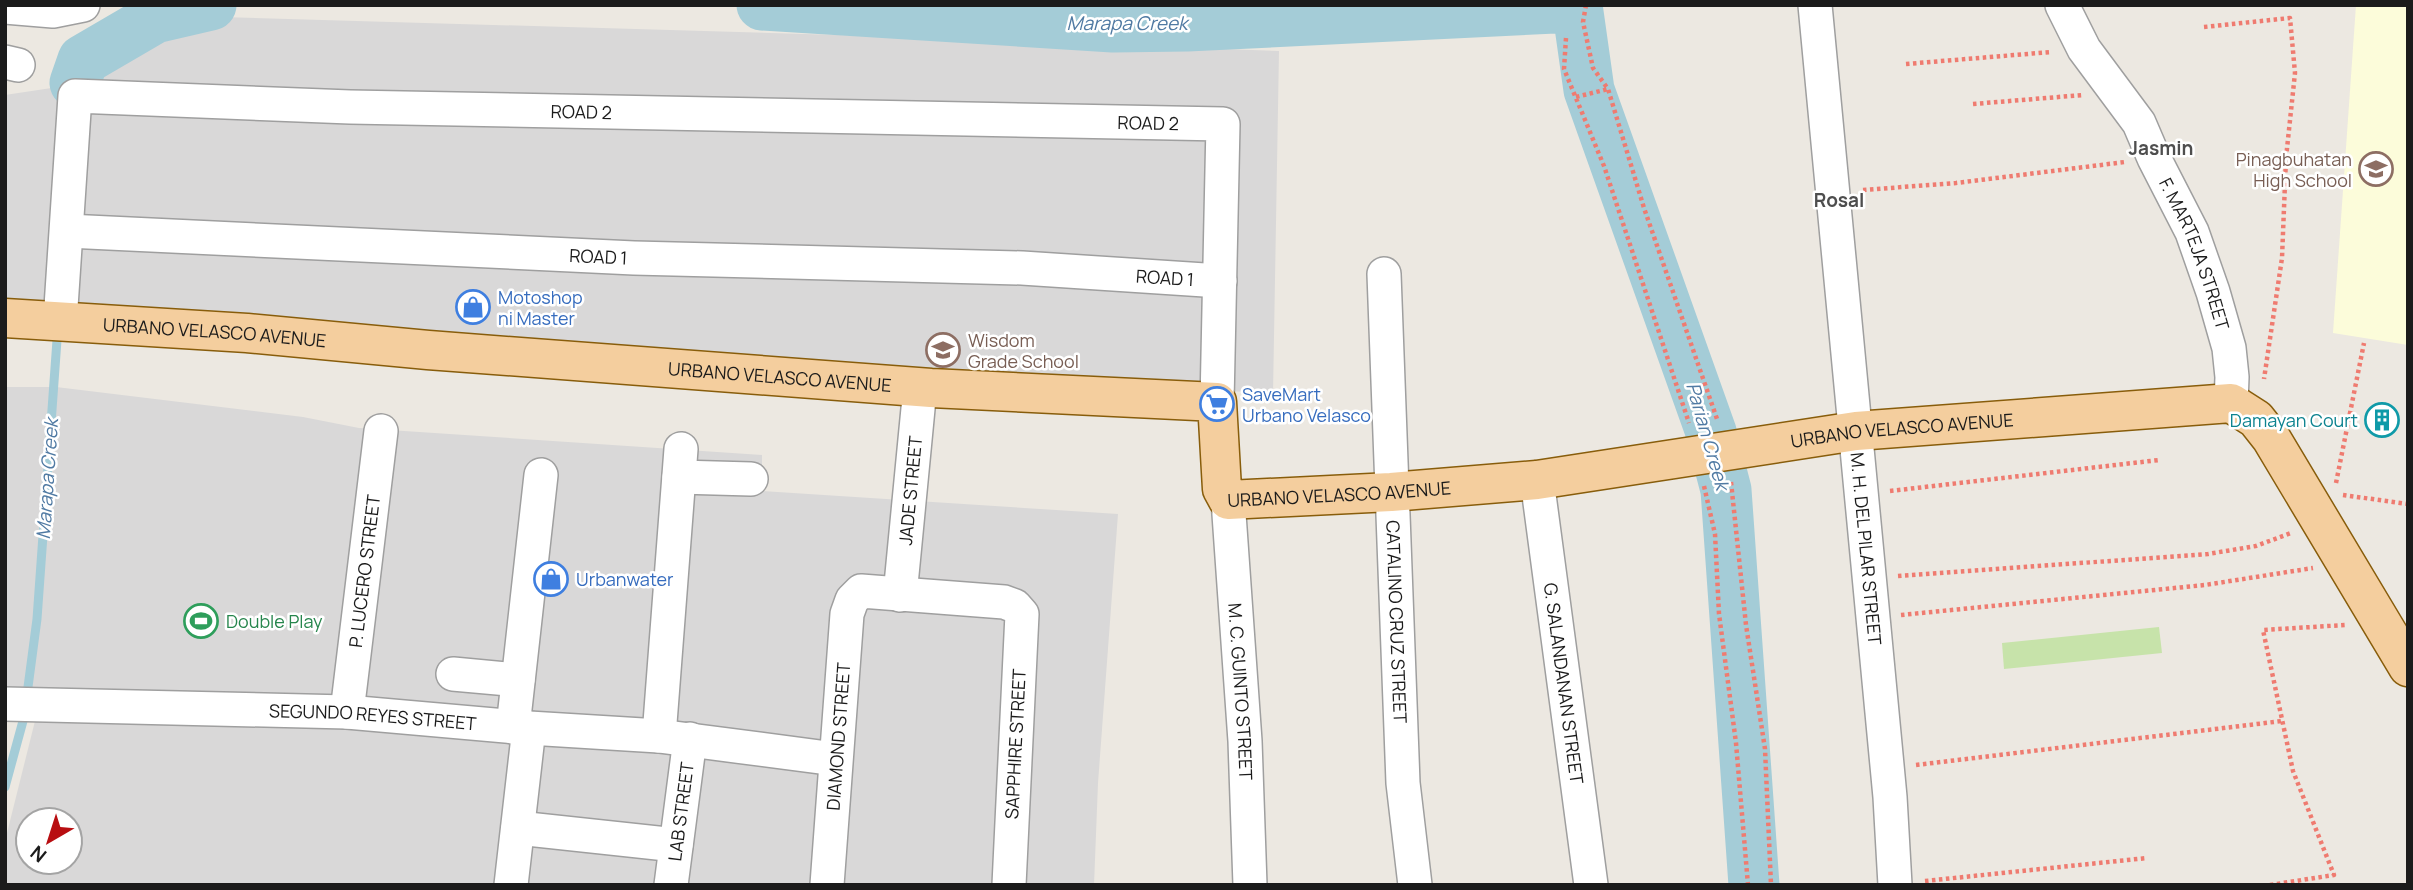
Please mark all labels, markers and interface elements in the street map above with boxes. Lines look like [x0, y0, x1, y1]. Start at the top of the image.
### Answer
water label: Marapa Creek [1066, 10, 1190, 36]
street label: ROAD 2 [550, 99, 612, 124]
street label: ROAD 2 [1117, 110, 1179, 135]
district label: Jasmin [2128, 135, 2194, 161]
place label: Pinagbuhatan High School [2236, 147, 2352, 192]
school or university icon: Pinagbuhatan High School [2357, 150, 2395, 188]
street label: F. MARTEJA STREET [2154, 174, 2235, 333]
district label: Rosal [1814, 187, 1864, 213]
street label: ROAD 1 [569, 243, 628, 270]
street label: ROAD 1 [1135, 264, 1195, 291]
place label: Motoshop ni Master [498, 285, 583, 330]
shop icon: Motoshop ni Master [454, 288, 492, 326]
street label: URBANO VELASCO AVENUE [102, 312, 327, 352]
place label: Wisdom Grade School [968, 328, 1079, 373]
school or university icon: Wisdom Grade School [924, 331, 962, 369]
street label: URBANO VELASCO AVENUE [667, 356, 892, 397]
water label: Parian Creek [1680, 379, 1736, 495]
place label: SaveMart Urbano Velasco [1242, 382, 1371, 427]
supermarket icon: SaveMart Urbano Velasco [1198, 385, 1236, 423]
building icon: Damayan Court [2363, 401, 2401, 439]
street label: URBANO VELASCO AVENUE [1789, 407, 2014, 453]
place label: Damayan Court [2230, 408, 2358, 432]
water label: Marapa Creek [30, 415, 64, 540]
street label: JADE STREET [893, 434, 927, 546]
street label: M. H. DEL PILAR STREET [1845, 451, 1888, 646]
street label: URBANO VELASCO AVENUE [1227, 475, 1452, 512]
street label: P. LUCERO STREET [343, 493, 385, 649]
street label: CATALINO CRUZ STREET [1381, 520, 1413, 724]
shop icon: Urbanwater [532, 560, 570, 598]
place label: Urbanwater [576, 567, 674, 591]
street label: G. SALANDANAN STREET [1539, 581, 1589, 786]
sports icon: Double Play [182, 602, 220, 640]
street label: M. C. GUINTO STREET [1223, 602, 1258, 781]
place label: Double Play [226, 609, 323, 633]
street label: DIAMOND STREET [821, 661, 855, 811]
street label: SAPPHIRE STREET [999, 668, 1031, 820]
street label: SEGUNDO REYES STREET [269, 698, 478, 735]
street label: LAB STREET [662, 760, 699, 863]
north arrow [14, 806, 84, 876]
text: N [25, 840, 52, 869]

